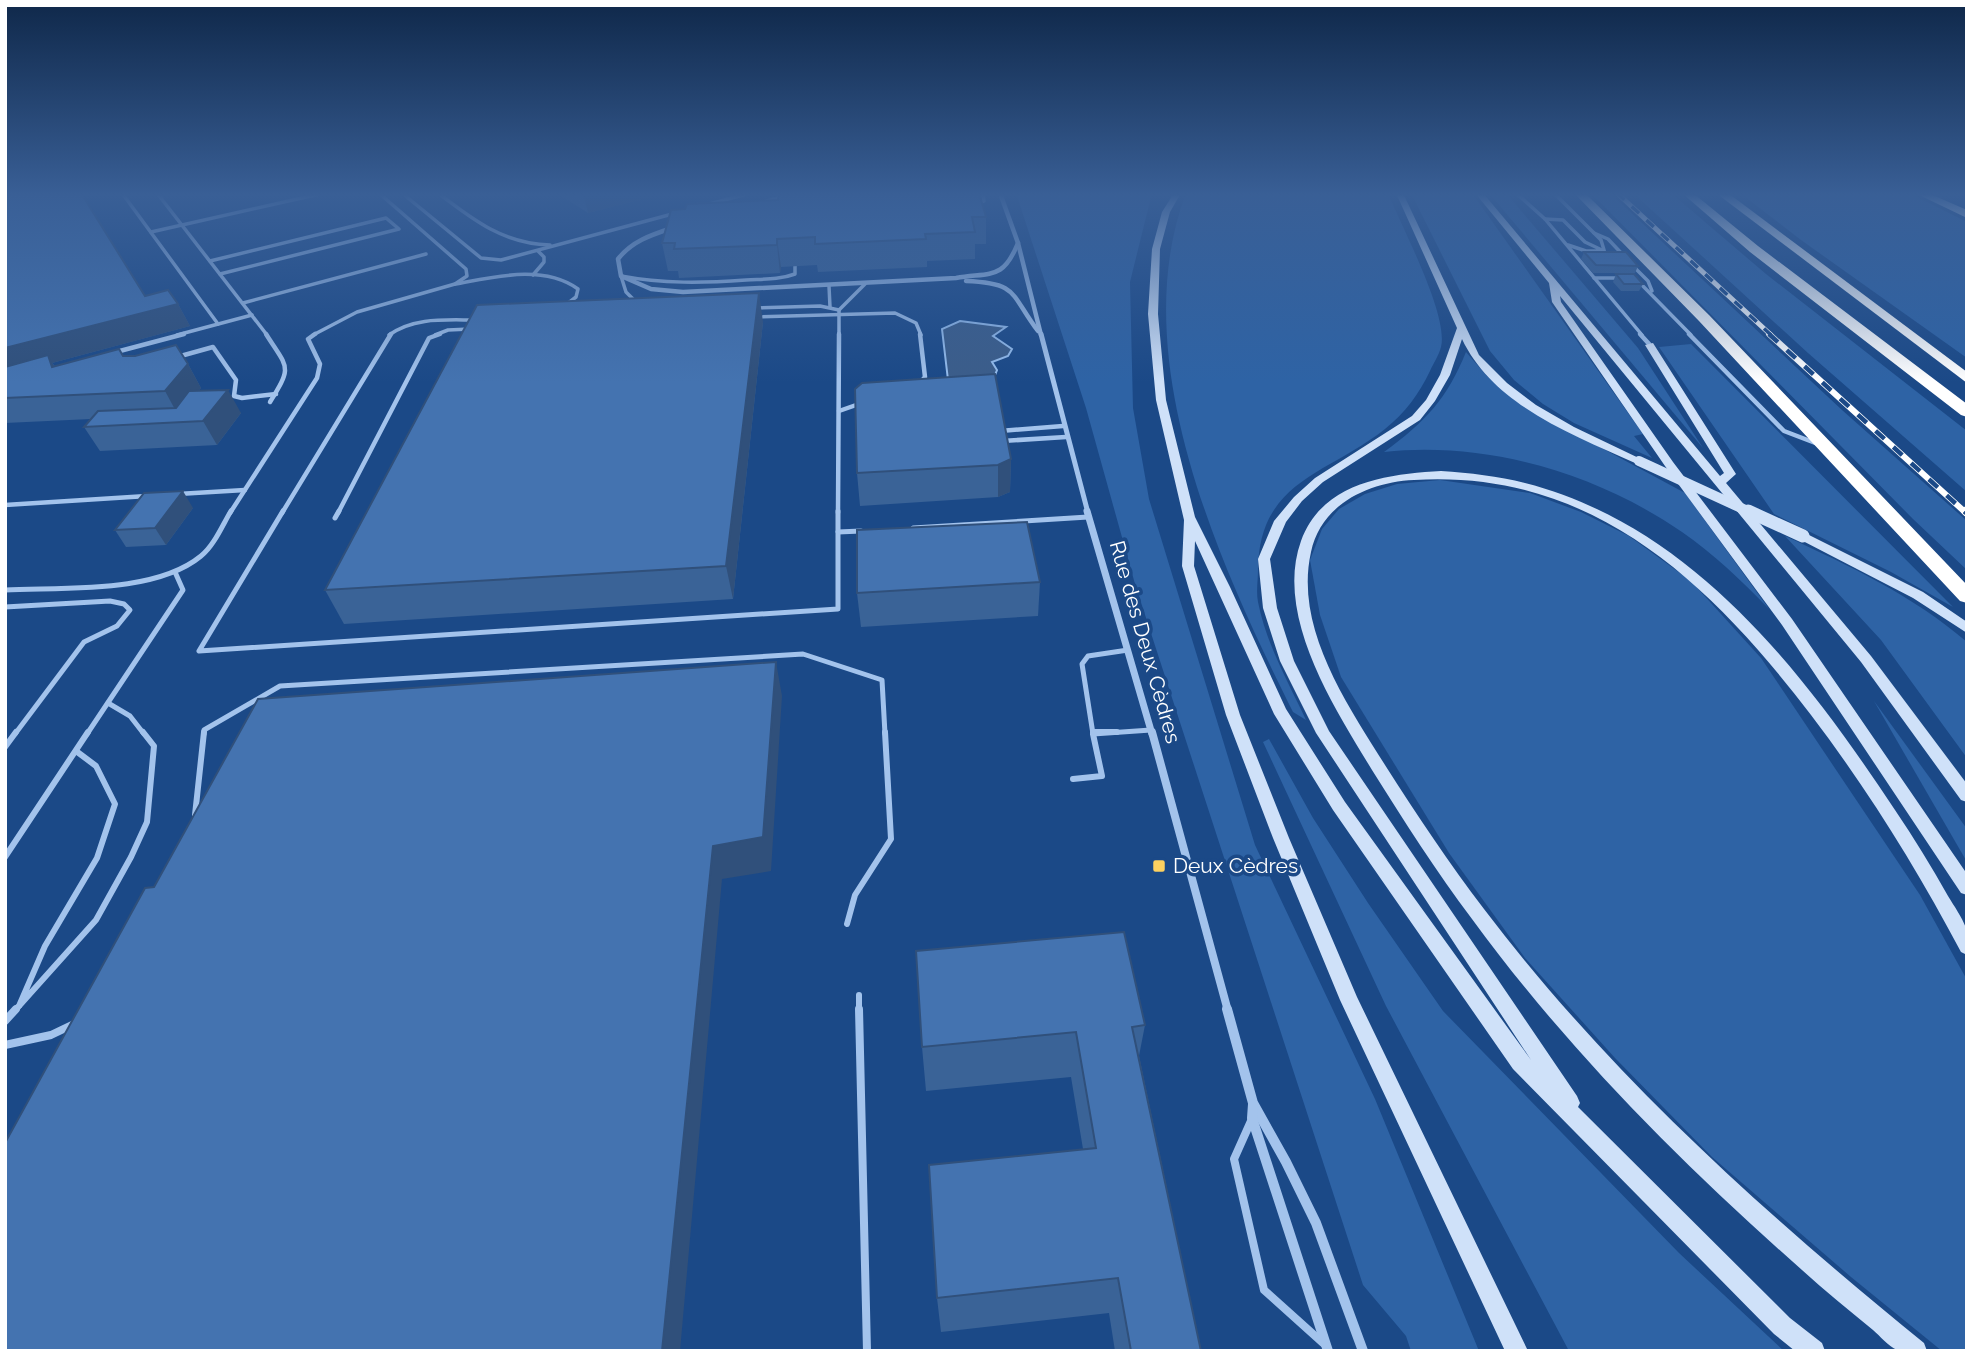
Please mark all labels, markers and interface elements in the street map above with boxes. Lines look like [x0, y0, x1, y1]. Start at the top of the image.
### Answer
street label: Rue des Deux Cèdres [1105, 538, 1186, 746]
place label: Deux Cèdres [1173, 853, 1298, 878]
marker: Deux Cèdres [1151, 858, 1167, 874]

